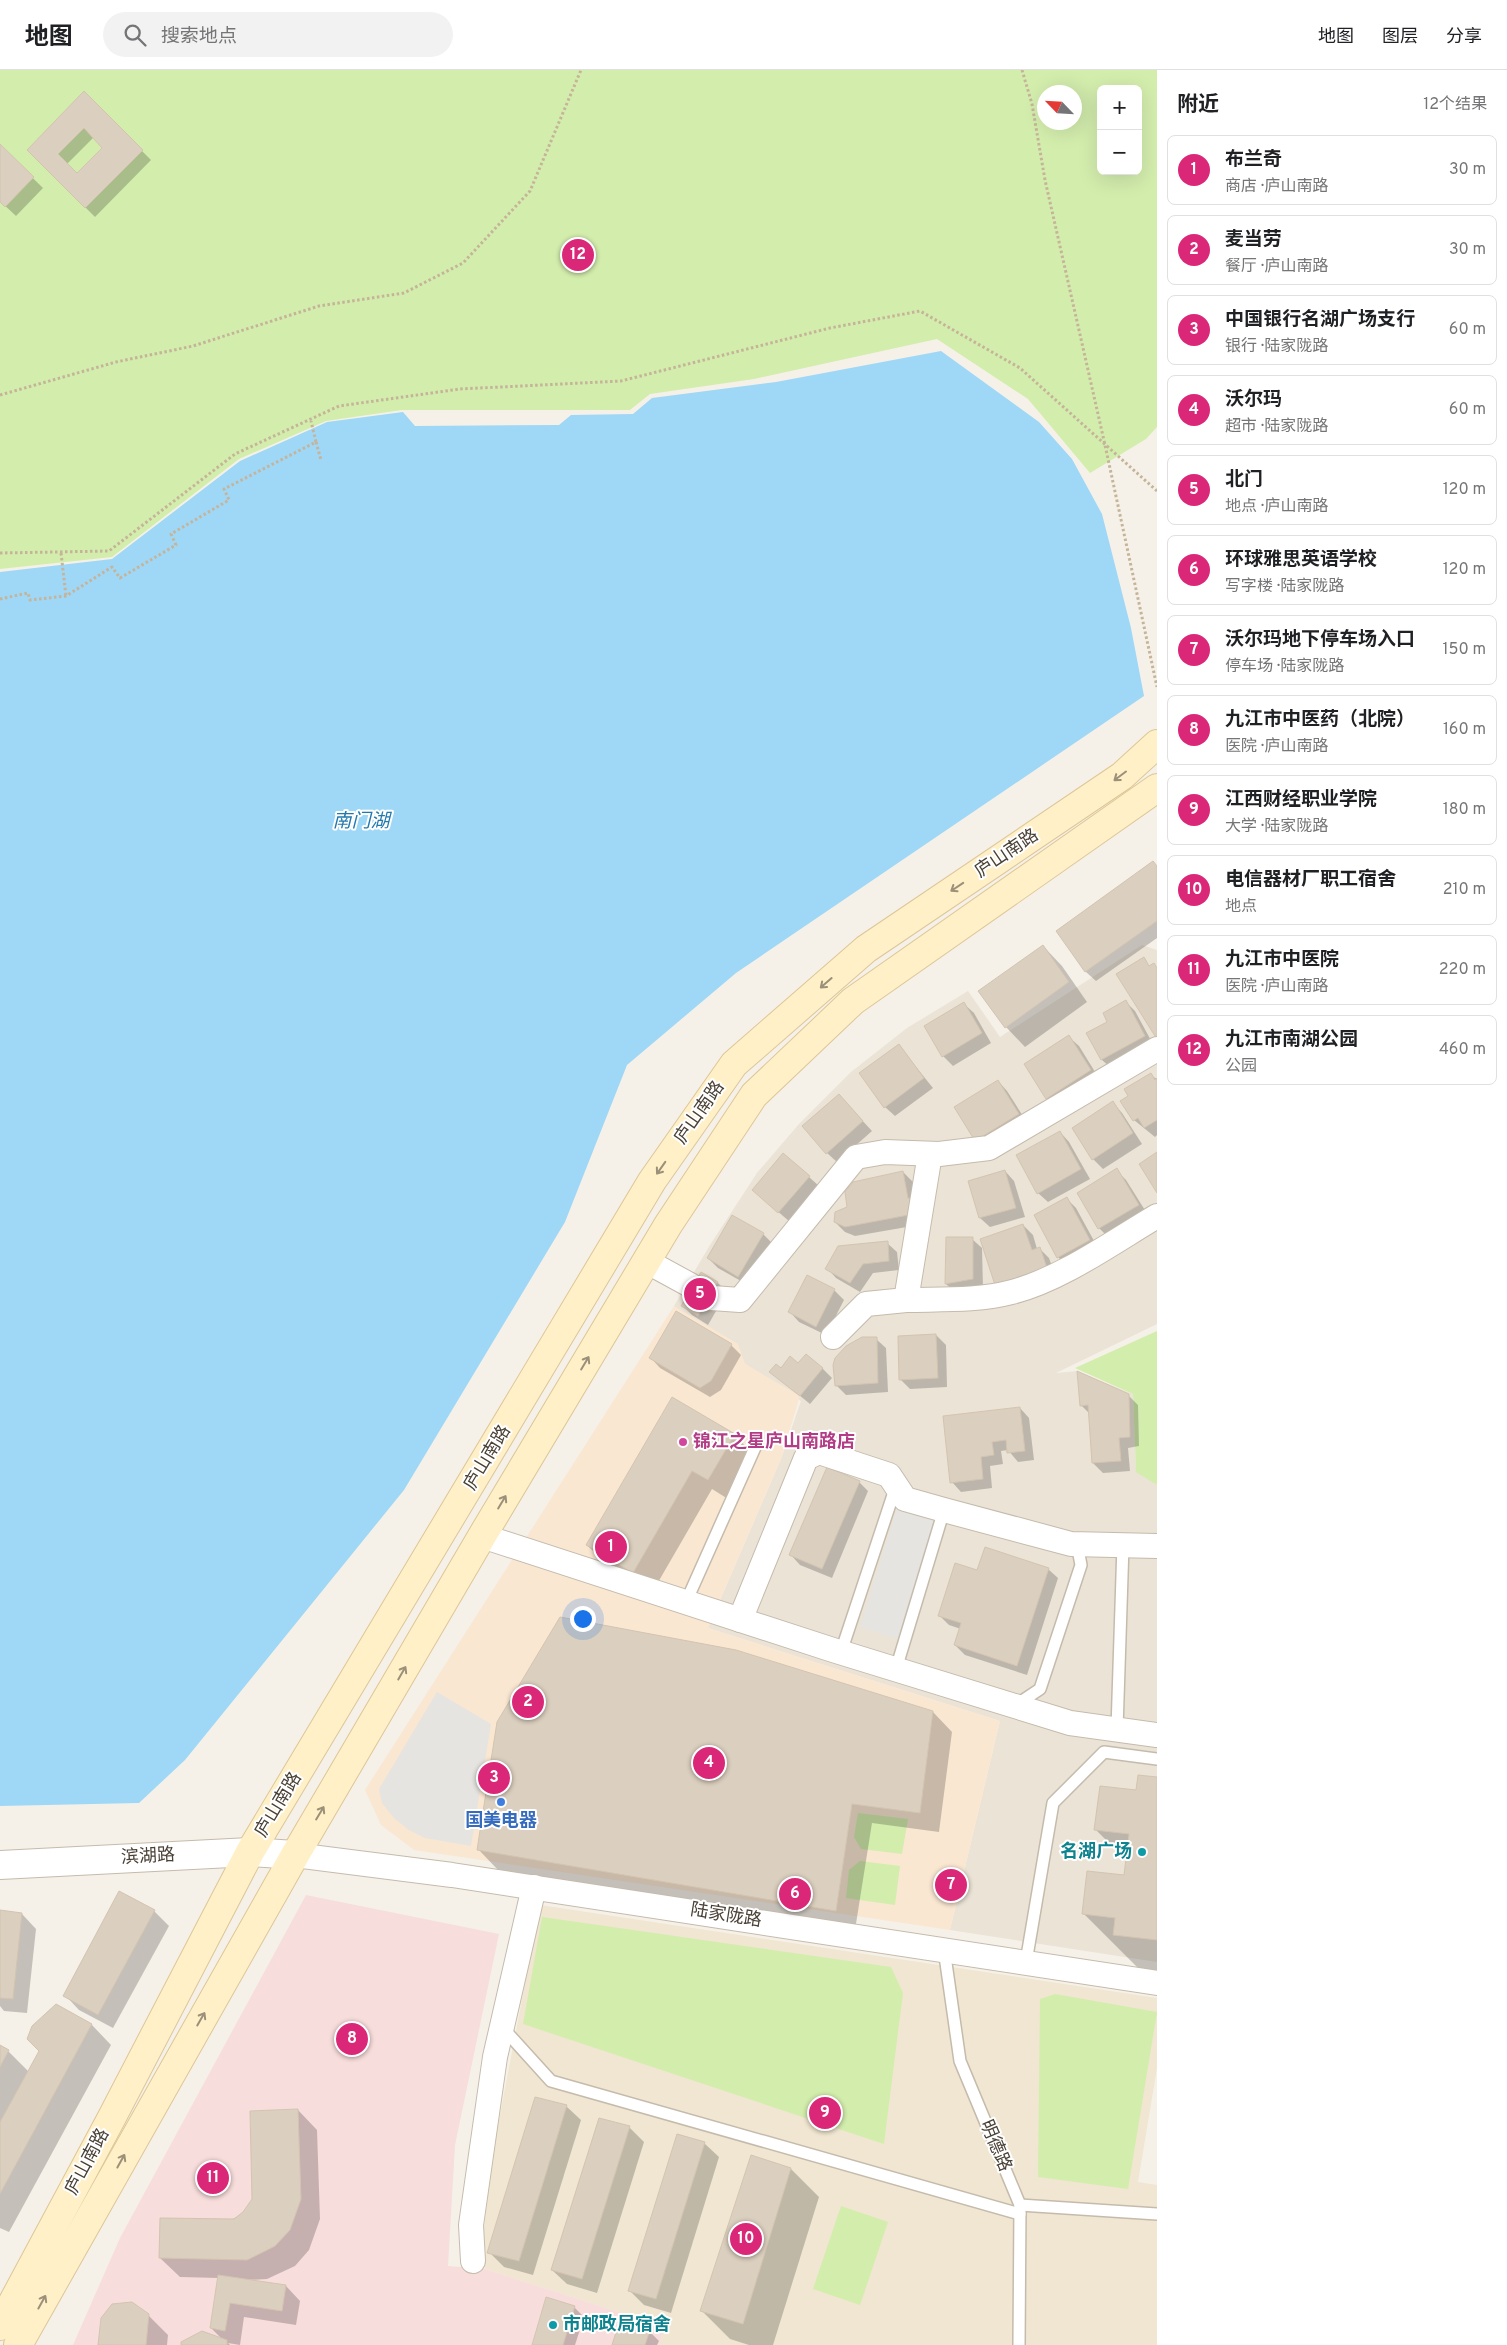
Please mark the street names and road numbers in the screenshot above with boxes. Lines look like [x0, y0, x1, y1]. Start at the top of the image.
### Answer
street label: 庐山南路 [971, 824, 1043, 884]
street label: 庐山南路 [670, 1077, 730, 1149]
street label: 庐山南路 [460, 1421, 516, 1495]
street label: 庐山南路 [251, 1768, 307, 1842]
street label: 滨湖路 [120, 1844, 176, 1870]
street label: 陆家陇路 [689, 1899, 763, 1933]
street label: 明德路 [974, 2117, 1016, 2175]
street label: 庐山南路 [61, 2125, 115, 2199]

